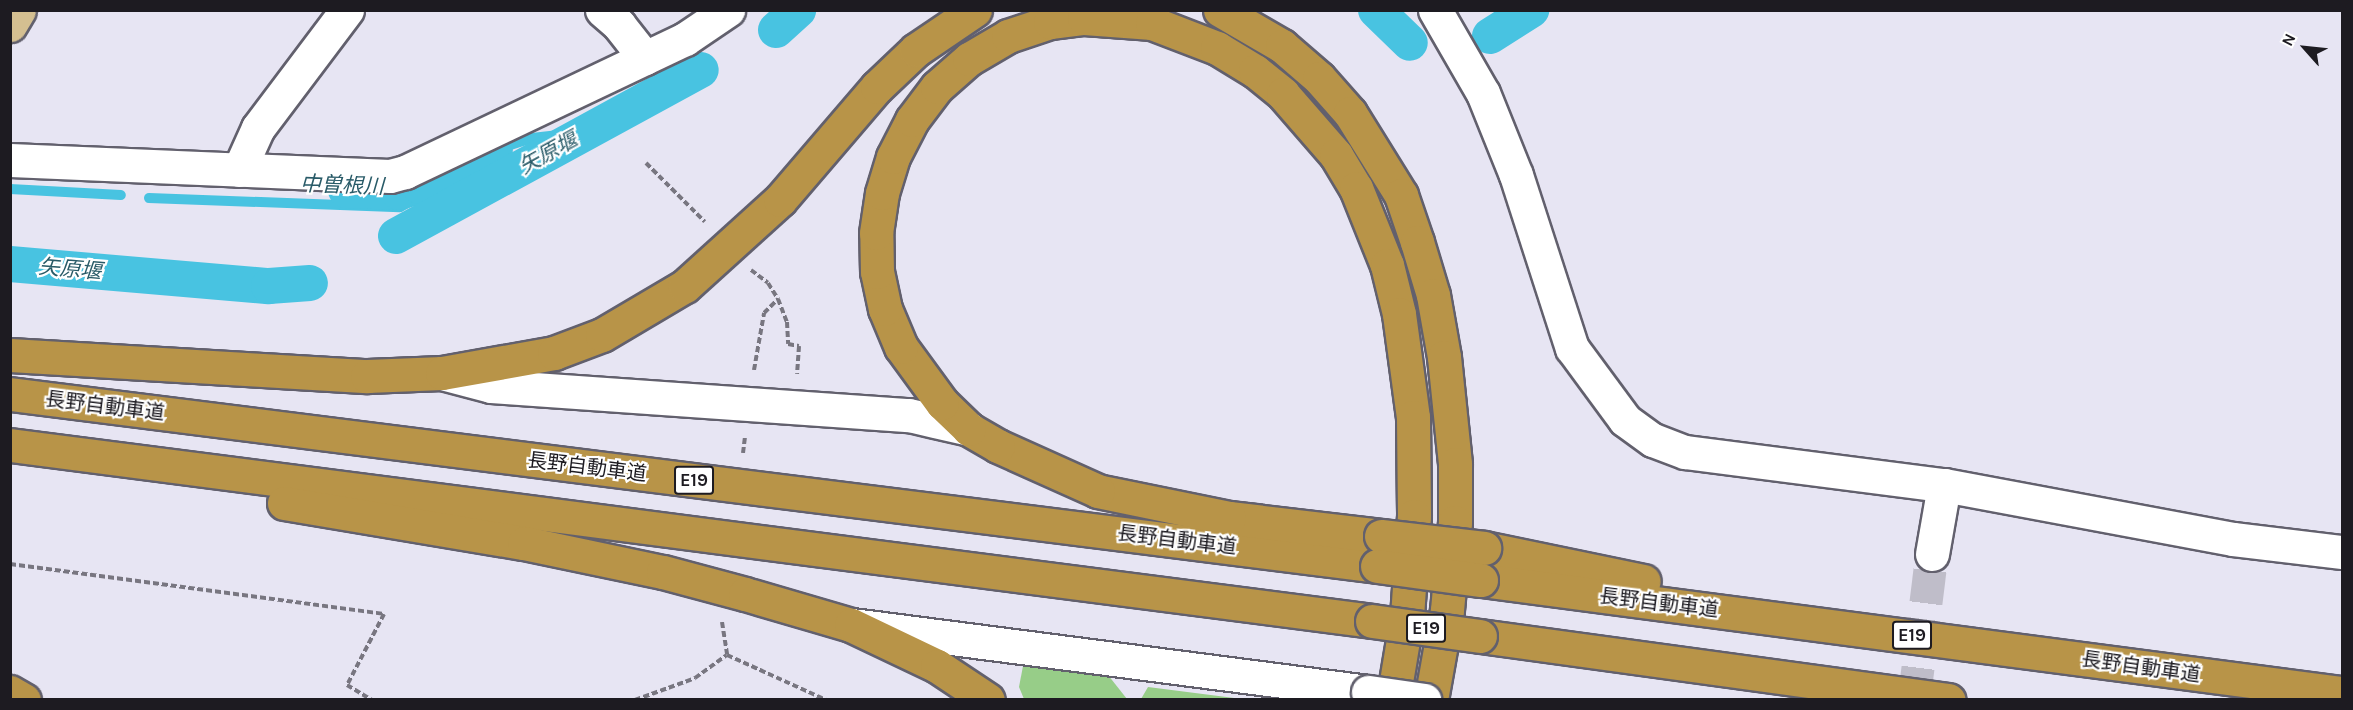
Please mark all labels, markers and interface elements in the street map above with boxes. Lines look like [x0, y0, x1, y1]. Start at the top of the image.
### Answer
north arrow [2275, 18, 2335, 78]
text: N [2277, 30, 2300, 49]
water label: 矢原堰 [514, 127, 582, 179]
water label: 中曽根川 [300, 171, 384, 199]
water label: 矢原堰 [38, 254, 102, 284]
street label: 長野自動車道 [44, 387, 166, 425]
street label: 長野自動車道 [526, 448, 648, 486]
road number: E19 [673, 465, 715, 495]
street label: 長野自動車道 [1116, 521, 1238, 559]
street label: 長野自動車道 [1598, 584, 1720, 622]
road number: E19 [1405, 613, 1447, 643]
road number: E19 [1891, 620, 1933, 650]
street label: 長野自動車道 [2080, 647, 2202, 687]

